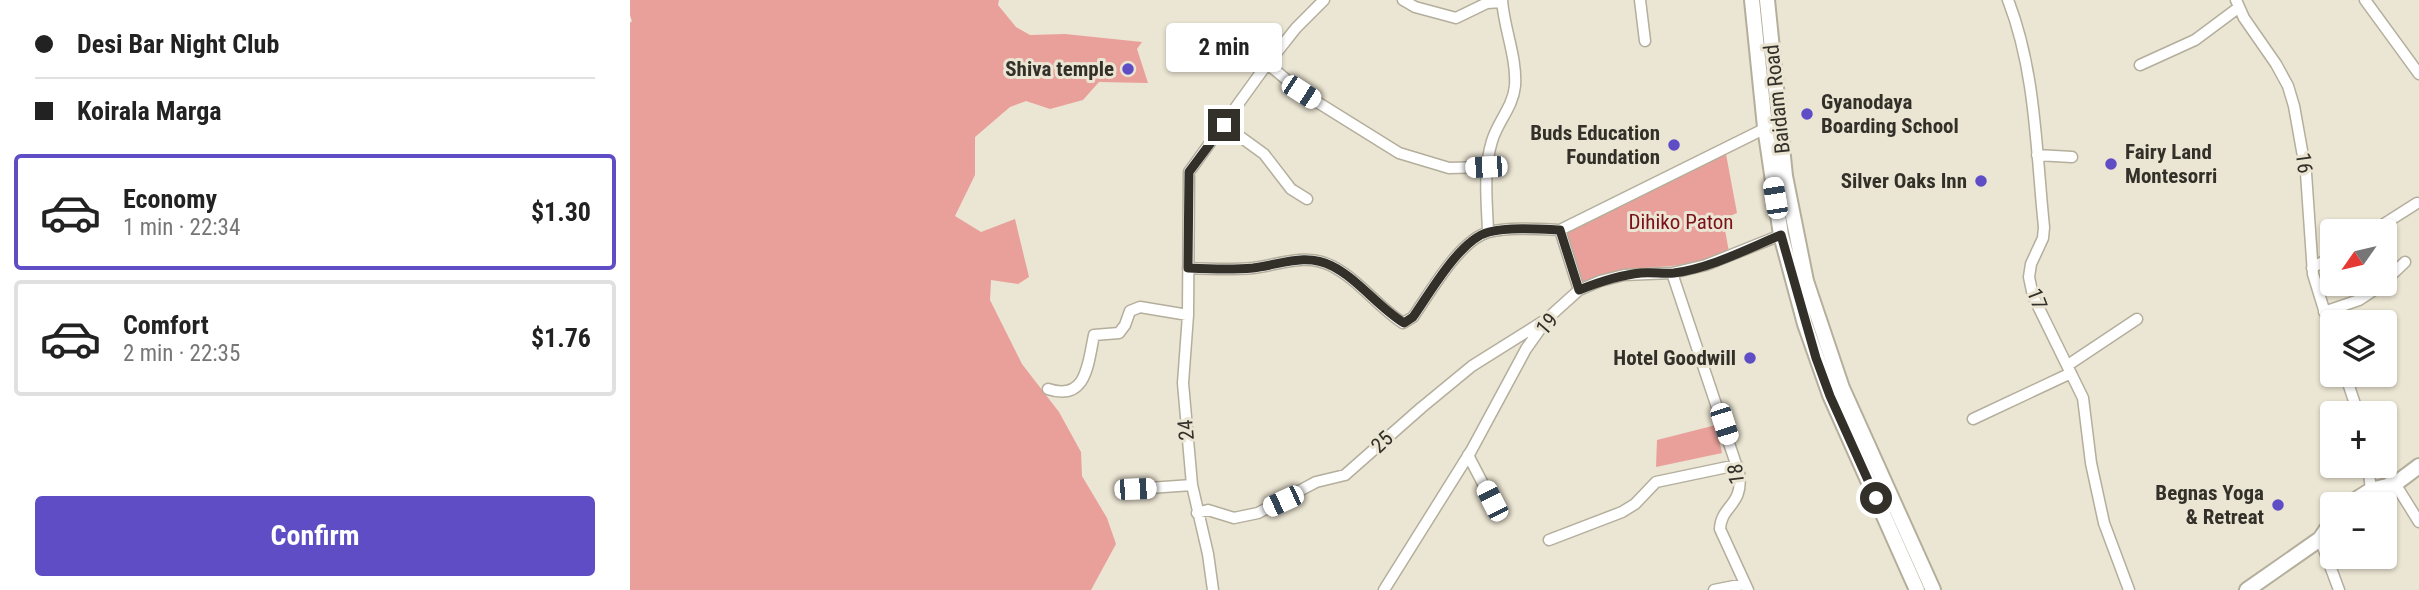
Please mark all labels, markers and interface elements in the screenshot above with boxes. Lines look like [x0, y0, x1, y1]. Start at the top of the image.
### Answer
callout: 2 min [1166, 24, 1282, 72]
text: Desi Bar Night Club [77, 29, 279, 59]
text: 2 min [1198, 34, 1250, 61]
street label: Baidam Road [1759, 43, 1795, 155]
place label: Shiva temple [1005, 57, 1114, 81]
marker: Shiva temple [1120, 61, 1136, 77]
car [1278, 72, 1325, 112]
place label: Gyanodaya Boarding School [1821, 90, 1959, 138]
text: Koirala Marga [77, 96, 221, 126]
marker: Gyanodaya Boarding School [1799, 106, 1815, 122]
route end [1208, 109, 1240, 141]
place label: Buds Education Foundation [1530, 121, 1660, 169]
marker: Buds Education Foundation [1666, 137, 1682, 153]
place label: Fairy Land Montesorri [2125, 140, 2217, 188]
street label: 16 [2291, 151, 2317, 175]
car [1465, 156, 1508, 178]
marker: Fairy Land Montesorri [2103, 156, 2119, 172]
place label: Silver Oaks Inn [1841, 169, 1967, 193]
marker: Silver Oaks Inn [1973, 173, 1989, 189]
car [1762, 176, 1789, 220]
icon: car [39, 181, 102, 244]
text: Economy [123, 184, 217, 214]
text: $1.30 [531, 197, 591, 227]
park label: Dihiko Paton [1629, 210, 1733, 234]
text: 1 min · 22:34 [123, 214, 240, 241]
north arrow [2320, 219, 2398, 296]
map controls [2320, 219, 2397, 569]
street label: 17 [2022, 285, 2052, 313]
icon: car [39, 307, 102, 370]
street label: 19 [1531, 308, 1563, 340]
text: Comfort [123, 310, 209, 340]
button: layers [2320, 310, 2397, 387]
text: $1.76 [531, 323, 591, 353]
text: 2 min · 22:35 [123, 340, 240, 367]
place label: Hotel Goodwill [1613, 346, 1736, 370]
marker: Hotel Goodwill [1742, 350, 1758, 366]
car [1708, 401, 1741, 447]
button: + [2320, 401, 2397, 478]
street label: 24 [1173, 419, 1199, 441]
street label: 25 [1366, 426, 1398, 458]
street label: 18 [1723, 462, 1749, 486]
car [1114, 478, 1157, 500]
car [1474, 478, 1511, 524]
place label: Begnas Yoga & Retreat [2155, 481, 2264, 529]
route start [1860, 482, 1892, 514]
car [1260, 483, 1307, 519]
button: − [2320, 492, 2397, 569]
button: Confirm [35, 496, 595, 576]
marker: Begnas Yoga & Retreat [2270, 497, 2286, 513]

